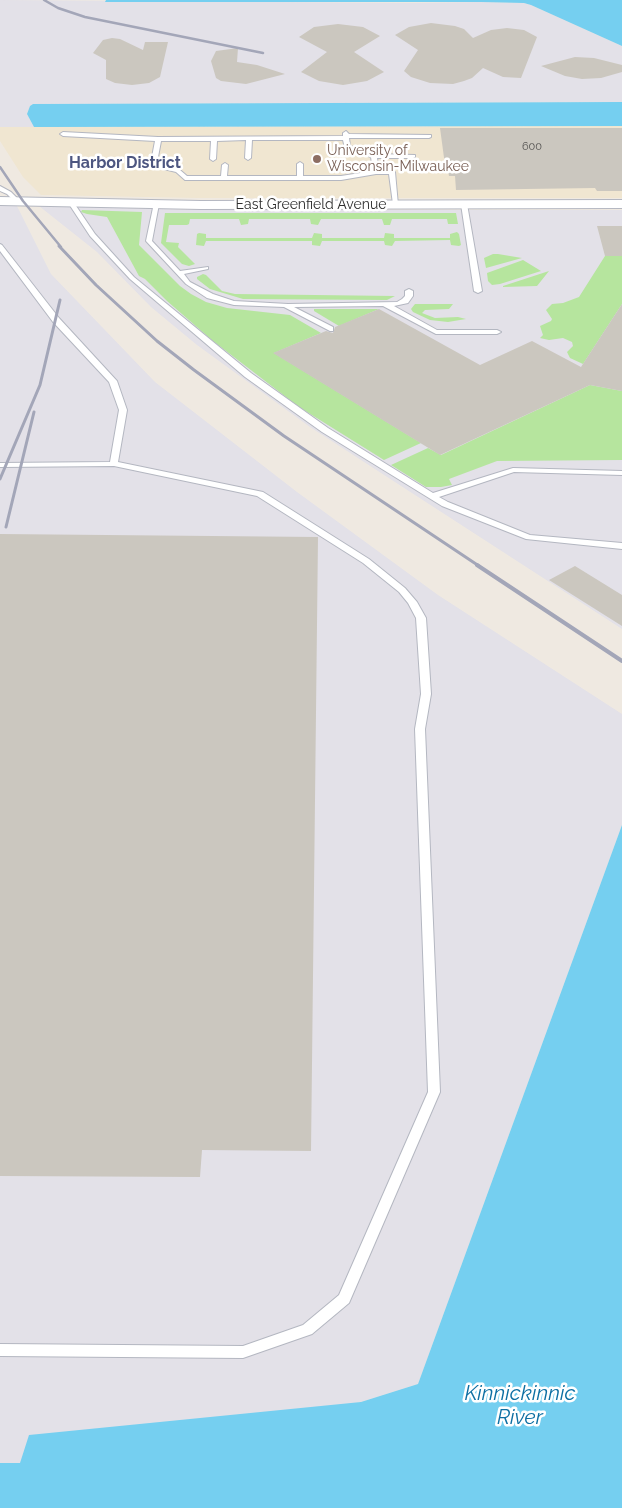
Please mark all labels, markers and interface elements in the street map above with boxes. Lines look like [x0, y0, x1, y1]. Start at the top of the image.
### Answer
house number: 600 [522, 140, 542, 154]
place label: University of Wisconsin-Milwaukee [327, 143, 469, 176]
district label: Harbor District [69, 153, 181, 173]
marker: University of Wisconsin-Milwaukee [311, 153, 323, 165]
street label: East Greenfield Avenue [236, 197, 386, 213]
water label: Kinnickinnic River [464, 1381, 576, 1431]

